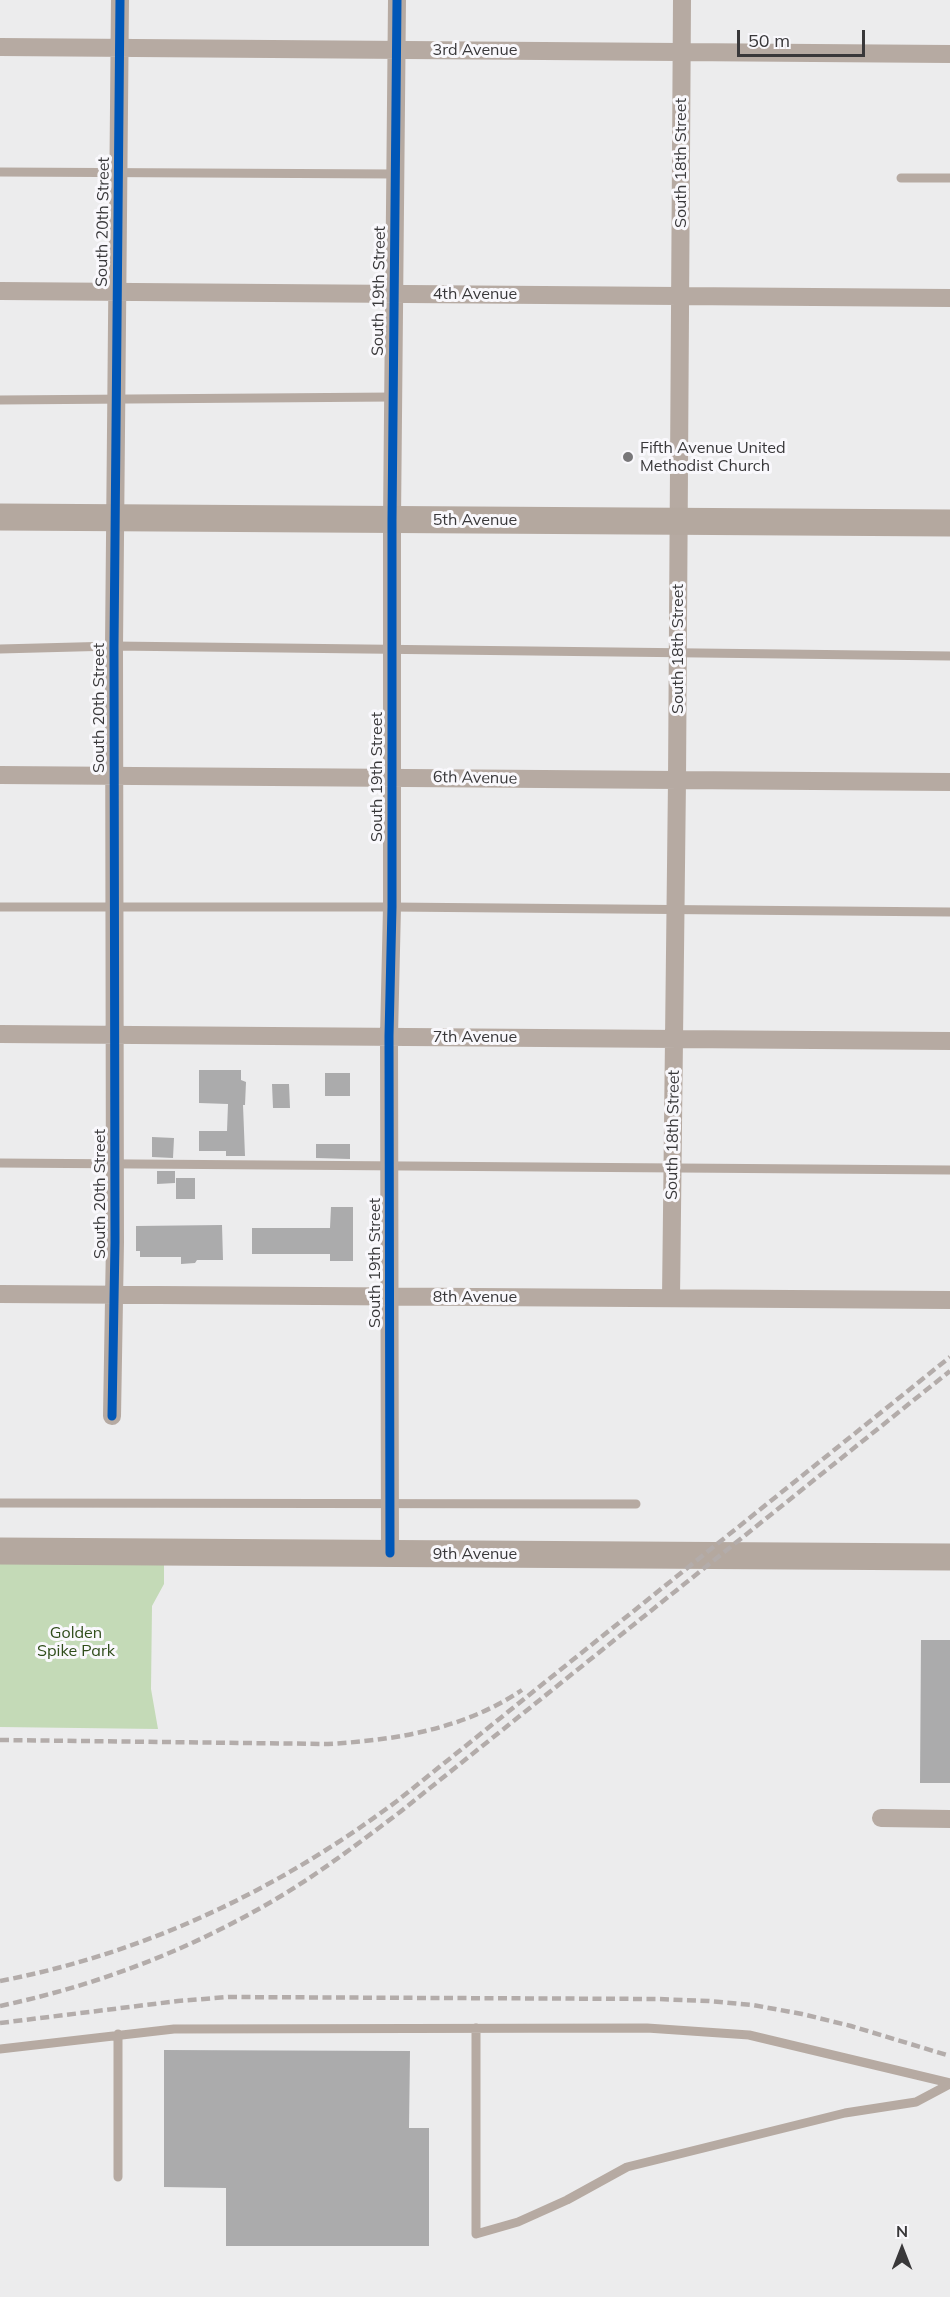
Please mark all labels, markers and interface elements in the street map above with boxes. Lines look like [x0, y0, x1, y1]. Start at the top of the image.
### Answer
scale bar [740, 18, 868, 56]
text: 50 m [748, 29, 790, 52]
street label: 3rd Avenue [433, 40, 517, 60]
street label: South 18th Street [671, 98, 691, 228]
street label: South 20th Street [92, 157, 114, 287]
street label: South 19th Street [368, 226, 390, 356]
street label: 4th Avenue [433, 284, 517, 304]
place label: Fifth Avenue United Methodist Church [640, 438, 786, 476]
marker: Fifth Avenue United Methodist Church [621, 450, 635, 464]
street label: 5th Avenue [433, 510, 517, 530]
street label: South 18th Street [668, 584, 688, 714]
street label: South 20th Street [89, 643, 109, 773]
street label: South 19th Street [367, 712, 387, 842]
street label: 6th Avenue [433, 768, 517, 788]
street label: 7th Avenue [433, 1027, 517, 1047]
street label: South 18th Street [662, 1070, 684, 1200]
street label: South 20th Street [90, 1129, 110, 1259]
street label: South 19th Street [365, 1198, 385, 1328]
street label: 8th Avenue [433, 1287, 517, 1307]
street label: 9th Avenue [433, 1544, 517, 1564]
park label: Golden Spike Park [37, 1623, 115, 1661]
north arrow [872, 2219, 932, 2279]
text: N [896, 2221, 908, 2241]

